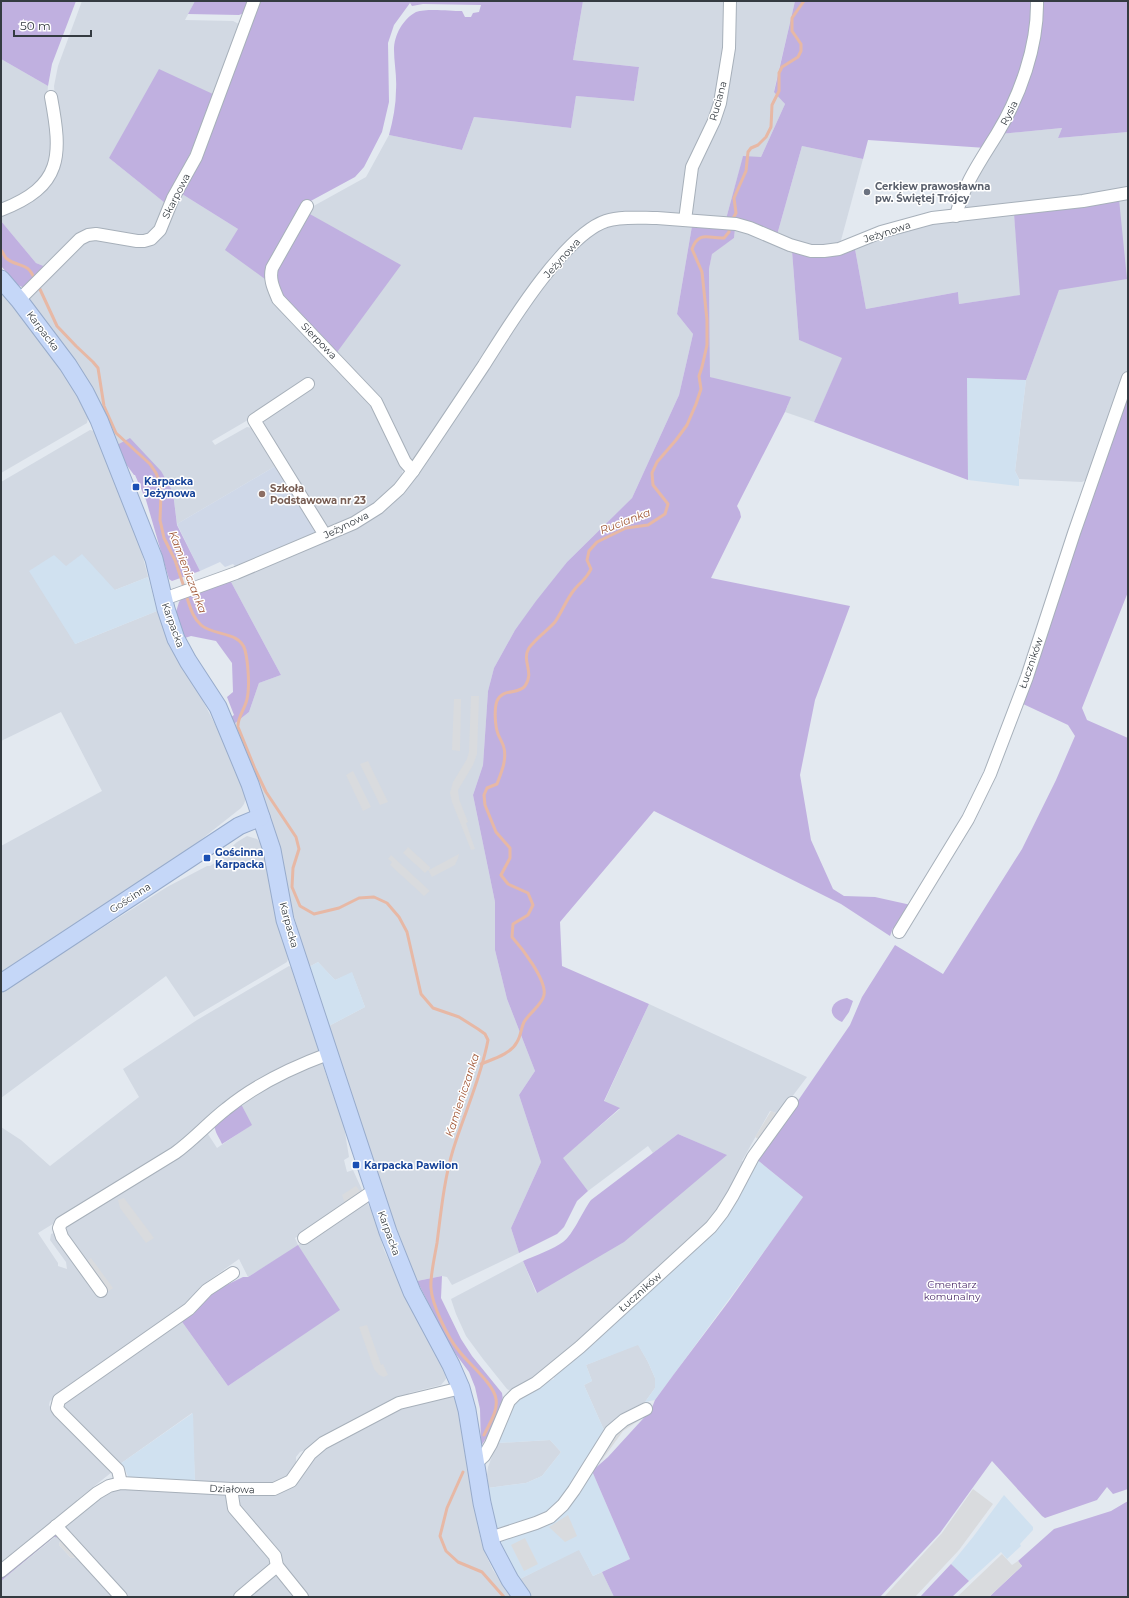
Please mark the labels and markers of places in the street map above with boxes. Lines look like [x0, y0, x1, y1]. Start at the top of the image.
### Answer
place label: Cerkiew prawosławna pw. Świętej Trójcy [875, 180, 990, 205]
marker: Cerkiew prawosławna pw. Świętej Trójcy [862, 187, 872, 197]
place label: Karpacka Jeżynowa [143, 475, 196, 500]
marker: Karpacka Jeżynowa [131, 482, 141, 492]
place label: Szkoła Podstawowa nr 23 [270, 482, 366, 507]
marker: Szkoła Podstawowa nr 23 [257, 489, 267, 499]
place label: Gościnna Karpacka [215, 846, 264, 871]
marker: Gościnna Karpacka [202, 853, 212, 863]
place label: Karpacka Pawilon [364, 1159, 458, 1172]
marker: Karpacka Pawilon [351, 1160, 361, 1170]

